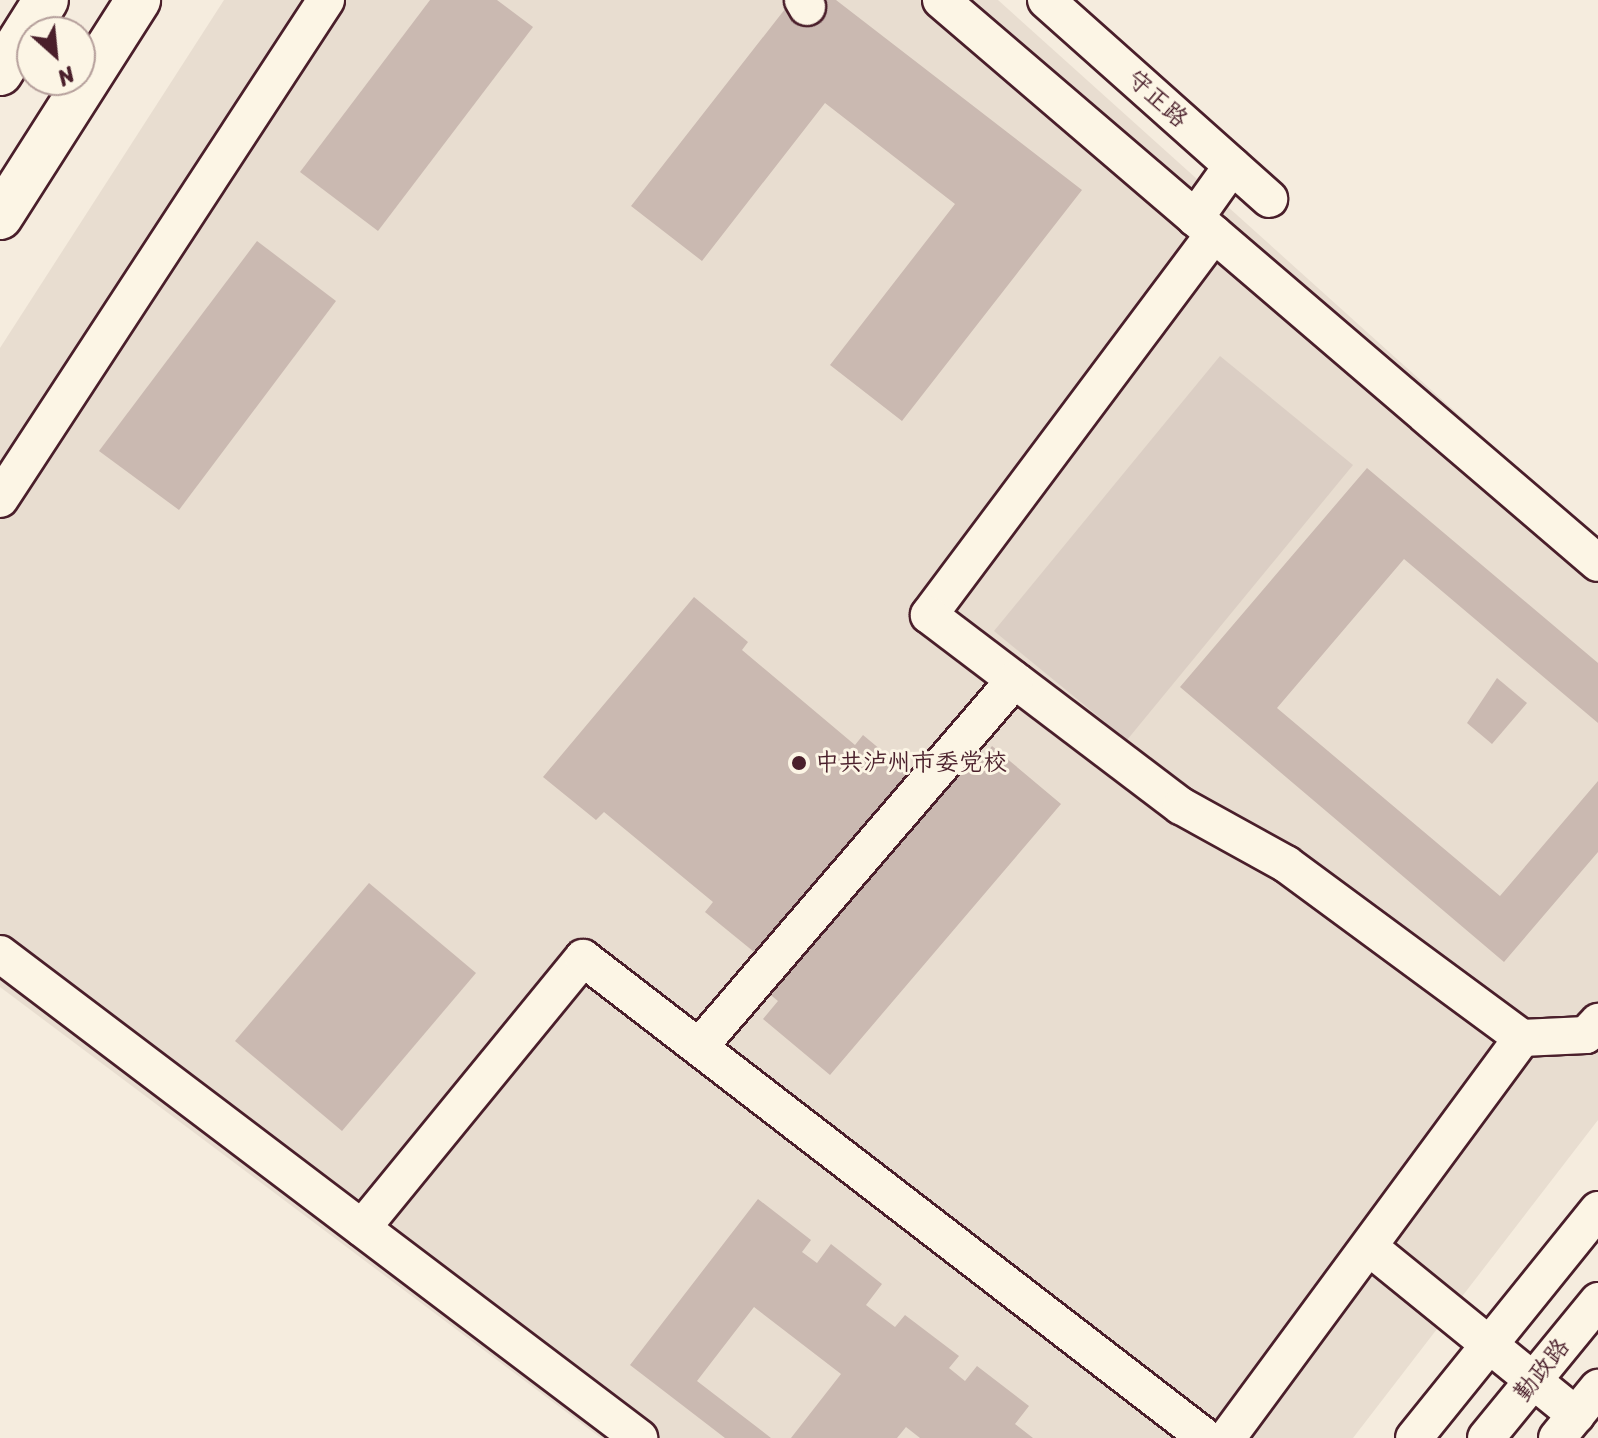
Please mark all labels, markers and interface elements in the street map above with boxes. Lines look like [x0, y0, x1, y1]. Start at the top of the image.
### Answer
north arrow [16, 16, 96, 96]
text: N [51, 55, 82, 97]
street label: 守正路 [1121, 64, 1193, 134]
place label: 中共泸州市委党校 [815, 749, 1007, 777]
marker: 中共泸州市委党校 [790, 754, 808, 772]
street label: 勤政路 [1508, 1333, 1576, 1407]

